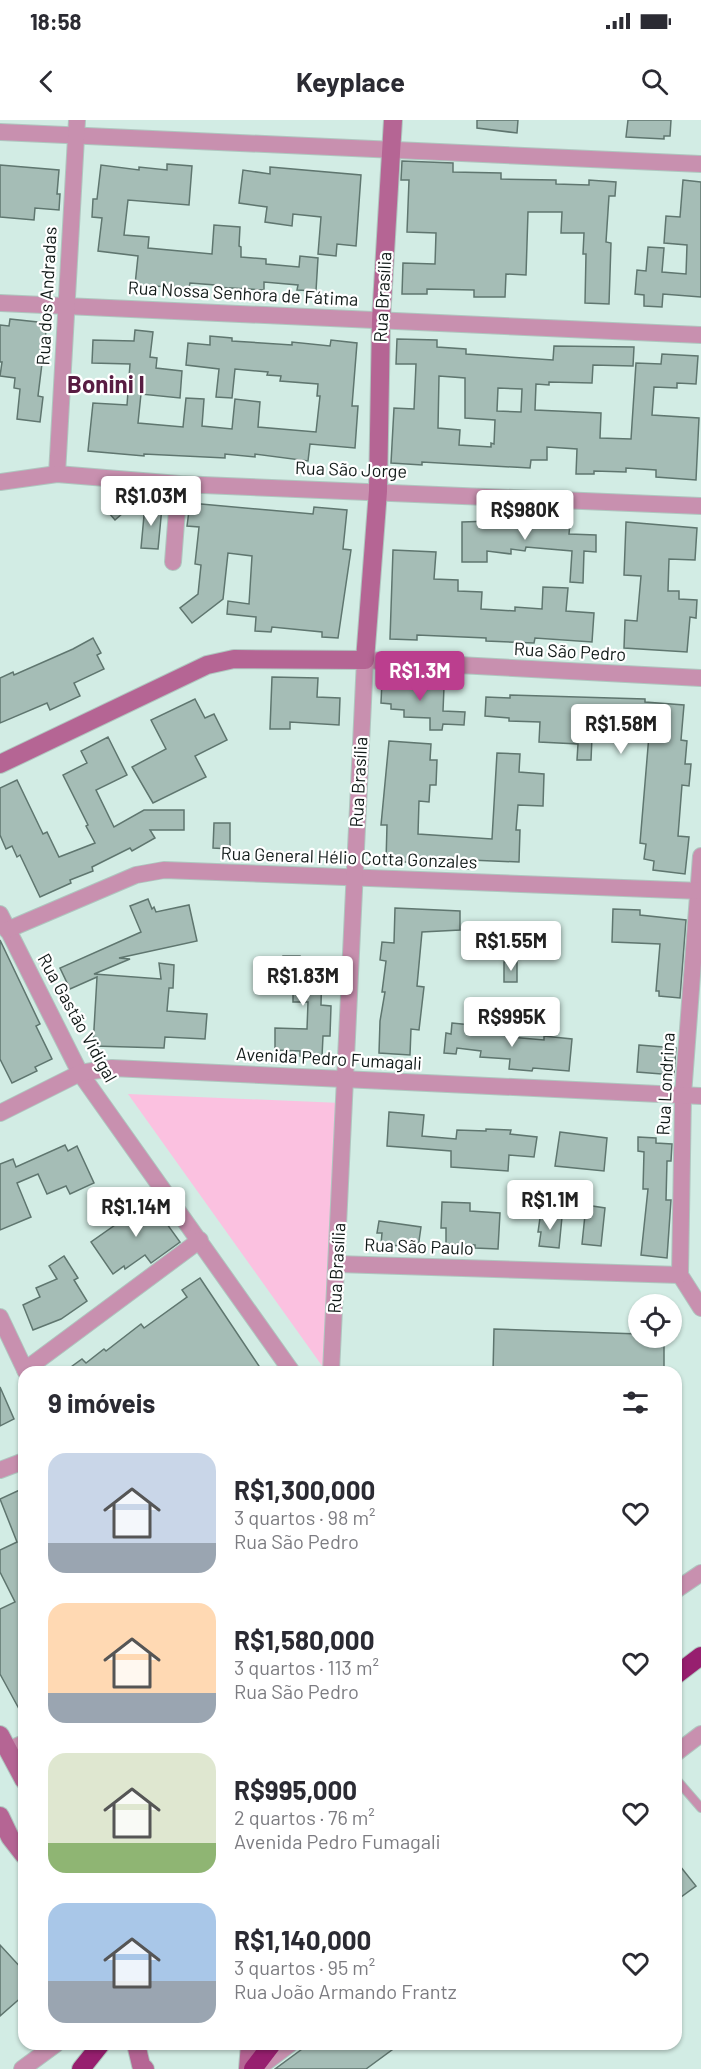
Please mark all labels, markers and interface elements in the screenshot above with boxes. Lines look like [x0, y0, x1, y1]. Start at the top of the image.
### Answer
text: 18:58 [30, 8, 81, 34]
icon: back [30, 65, 63, 98]
text: Keyplace [296, 65, 405, 97]
icon: search [638, 65, 671, 98]
street label: Rua dos Andradas [31, 226, 61, 366]
street label: Rua Brasília [369, 251, 395, 343]
street label: Rua Nossa Senhora de Fátima [127, 276, 359, 310]
district label: Bonini I [67, 369, 145, 398]
street label: Rua São Jorge [295, 456, 407, 482]
pin: R$1.03M [96, 476, 206, 527]
text: R$1.03M [115, 483, 187, 507]
pin: R$980K [476, 490, 574, 541]
text: R$980K [490, 497, 560, 521]
street label: Rua São Pedro [513, 637, 627, 665]
pin: R$1.3M [371, 651, 469, 702]
text: R$1.3M [389, 658, 451, 682]
pin: R$1.58M [566, 704, 676, 755]
text: R$1.58M [585, 711, 657, 735]
street label: Rua Brasília [345, 736, 371, 828]
street label: Rua General Hélio Cotta Gonzales [220, 842, 478, 872]
pin: R$1.55M [456, 921, 566, 972]
text: R$1.55M [475, 928, 547, 952]
street label: Rua Gastão Vidigal [33, 949, 122, 1086]
pin: R$1.83M [248, 956, 358, 1007]
text: R$1.83M [267, 963, 339, 987]
pin: R$995K [463, 997, 561, 1048]
text: R$995K [478, 1004, 546, 1028]
street label: Rua Londrina [651, 1032, 679, 1136]
street label: Avenida Pedro Fumagali [236, 1042, 423, 1074]
pin: R$1.1M [501, 1180, 599, 1231]
pin: R$1.14M [81, 1187, 191, 1238]
text: R$1.1M [521, 1187, 579, 1211]
text: R$1.14M [101, 1194, 171, 1218]
street label: Rua Brasília [323, 1222, 349, 1314]
street label: Rua São Paulo [364, 1233, 474, 1259]
map controls [628, 1294, 682, 1348]
button: locate [628, 1294, 682, 1348]
icon: filters [619, 1386, 652, 1419]
text: 9 imóveis [48, 1387, 155, 1418]
text: R$1,300,000 [234, 1474, 375, 1505]
icon: home [96, 1477, 168, 1549]
icon: heart [619, 1497, 652, 1530]
text: 3 quartos · 98 m² [234, 1505, 375, 1529]
text: Rua São Pedro [234, 1529, 359, 1553]
text: R$1,580,000 [234, 1624, 375, 1655]
icon: home [96, 1627, 168, 1699]
icon: heart [619, 1647, 652, 1680]
text: 3 quartos · 113 m² [234, 1655, 379, 1679]
text: Rua São Pedro [234, 1679, 359, 1703]
text: R$995,000 [234, 1774, 357, 1805]
icon: home [96, 1777, 168, 1849]
icon: heart [619, 1797, 652, 1830]
text: 2 quartos · 76 m² [234, 1805, 375, 1829]
text: Avenida Pedro Fumagali [234, 1829, 441, 1853]
text: R$1,140,000 [234, 1924, 371, 1955]
icon: home [96, 1927, 168, 1999]
icon: heart [619, 1947, 652, 1980]
text: 3 quartos · 95 m² [234, 1955, 375, 1979]
text: Rua João Armando Frantz [234, 1979, 457, 2003]

